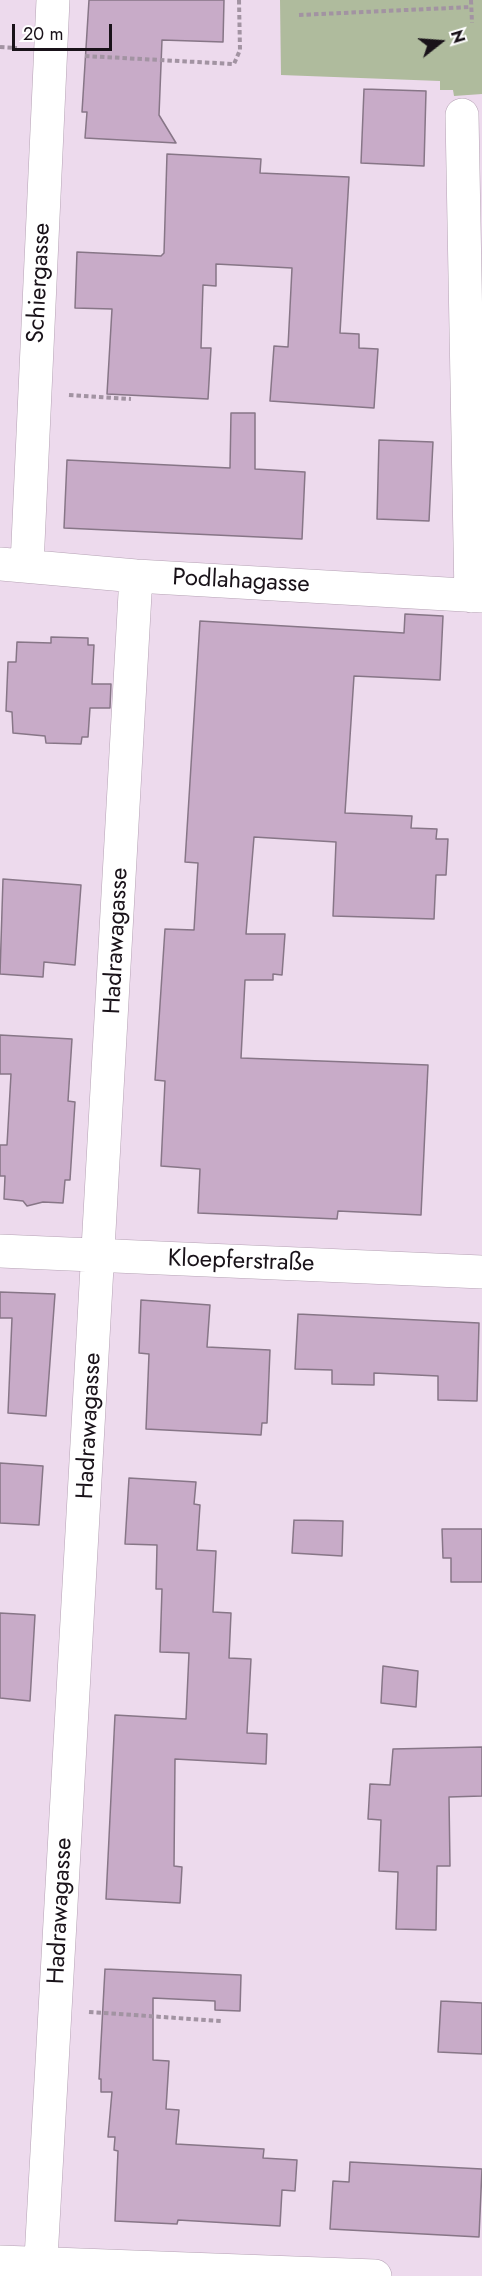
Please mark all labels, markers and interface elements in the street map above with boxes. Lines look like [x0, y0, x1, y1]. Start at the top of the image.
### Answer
scale bar [15, 12, 116, 50]
north arrow [410, 12, 470, 72]
text: 20 m [23, 21, 63, 47]
text: N [445, 27, 471, 46]
street label: Schiergasse [22, 222, 58, 344]
street label: Podlahagasse [172, 564, 310, 600]
street label: Hadrawagasse [99, 867, 135, 1015]
street label: Kloepferstraße [167, 1245, 315, 1279]
street label: Hadrawagasse [72, 1352, 108, 1500]
street label: Hadrawagasse [43, 1837, 79, 1985]

